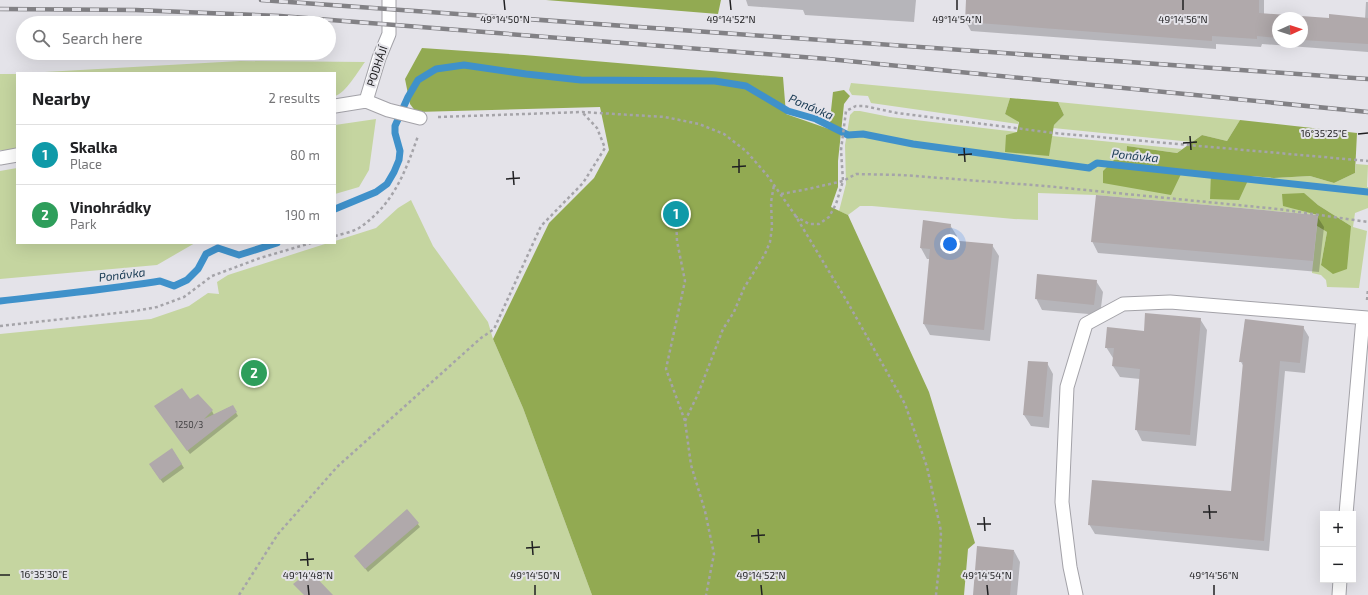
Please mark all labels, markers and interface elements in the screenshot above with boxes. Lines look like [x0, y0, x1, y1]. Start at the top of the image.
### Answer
north arrow [1272, 12, 1308, 48]
text: 49°14'50"N [480, 13, 530, 25]
text: 49°14'52"N [706, 13, 756, 25]
text: 49°14'54"N [932, 13, 982, 25]
text: 49°14'56"N [1158, 13, 1208, 25]
search box [16, 16, 336, 60]
icon: search [30, 27, 52, 49]
text: Search here [62, 29, 143, 47]
street label: PODHÁJÍ [364, 43, 390, 88]
text: Nearby [32, 88, 90, 108]
text: 2 results [268, 90, 320, 106]
water label: Ponávka [787, 90, 836, 122]
text: 16°35'25"E [1301, 127, 1348, 139]
text: Skalka [70, 138, 118, 156]
water label: Ponávka [1111, 146, 1159, 164]
text: 1 [42, 147, 48, 163]
text: 80 m [290, 147, 320, 163]
text: Place [70, 156, 102, 172]
text: Vinohrádky [70, 198, 151, 216]
pin: 1 [663, 199, 689, 229]
text: 2 [41, 207, 49, 223]
text: 190 m [285, 207, 320, 223]
text: Park [70, 216, 97, 232]
your location [940, 234, 960, 254]
water label: Ponávka [98, 264, 146, 284]
pin: 2 [241, 358, 267, 388]
house number: 1250/3 [175, 419, 203, 430]
map controls [1320, 511, 1356, 583]
button: + [1320, 511, 1356, 547]
button: − [1320, 547, 1356, 583]
text: 16°35'30"E [20, 568, 68, 580]
text: 49°14'48"N [283, 569, 333, 581]
text: 49°14'50"N [510, 569, 560, 581]
text: 49°14'52"N [736, 569, 786, 581]
text: 49°14'54"N [962, 569, 1012, 581]
text: 49°14'56"N [1189, 569, 1239, 581]

